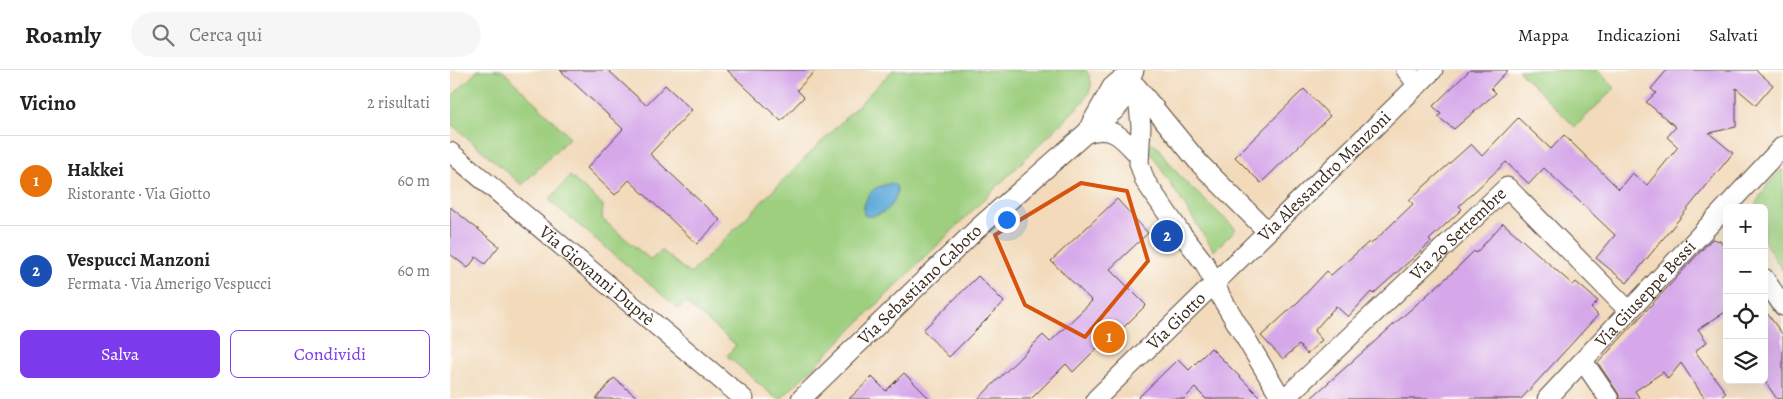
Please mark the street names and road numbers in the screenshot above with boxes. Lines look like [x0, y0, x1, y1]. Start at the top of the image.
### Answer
street label: Via Alessandro Manzoni [1252, 106, 1396, 247]
street label: Via 20 Settembre [1404, 182, 1512, 286]
street label: Via Giovanni Duprè [533, 219, 660, 331]
street label: Via Sebastiano Caboto [852, 219, 987, 351]
street label: Via Giuseppe Bessi [1589, 235, 1701, 353]
street label: Via Giotto [1141, 286, 1211, 356]

